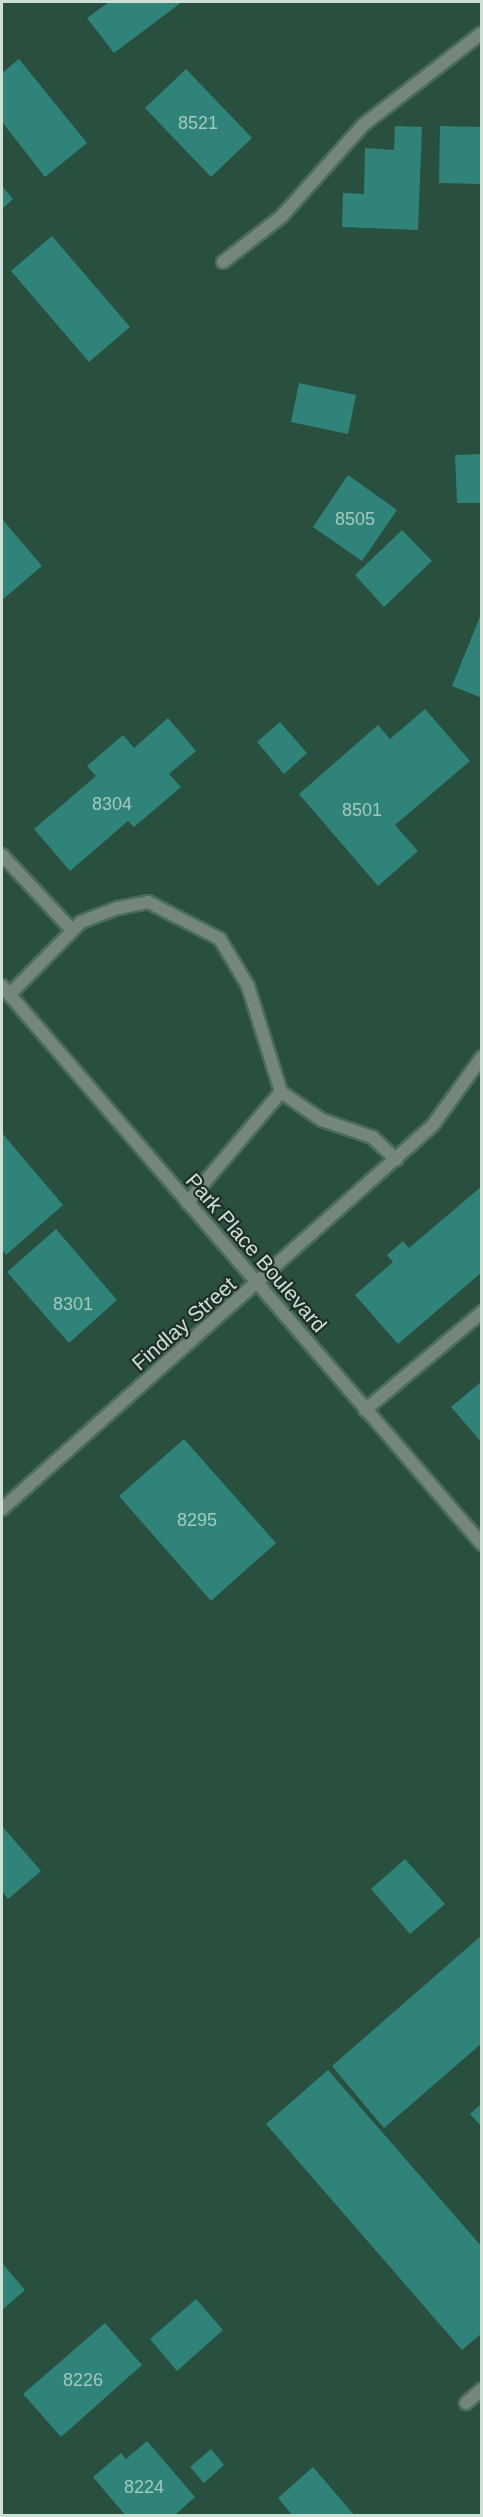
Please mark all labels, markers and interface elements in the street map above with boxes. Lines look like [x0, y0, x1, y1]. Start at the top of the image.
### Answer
house number: 8521 [178, 112, 218, 134]
house number: 8505 [335, 508, 375, 530]
house number: 8304 [92, 793, 132, 815]
house number: 8501 [342, 799, 382, 821]
street label: Park Place Boulevard [180, 1169, 332, 1337]
street label: Findlay Street [127, 1272, 241, 1376]
house number: 8301 [53, 1293, 93, 1315]
house number: 8295 [177, 1509, 217, 1531]
house number: 8226 [63, 2369, 103, 2391]
house number: 8224 [124, 2476, 164, 2498]

